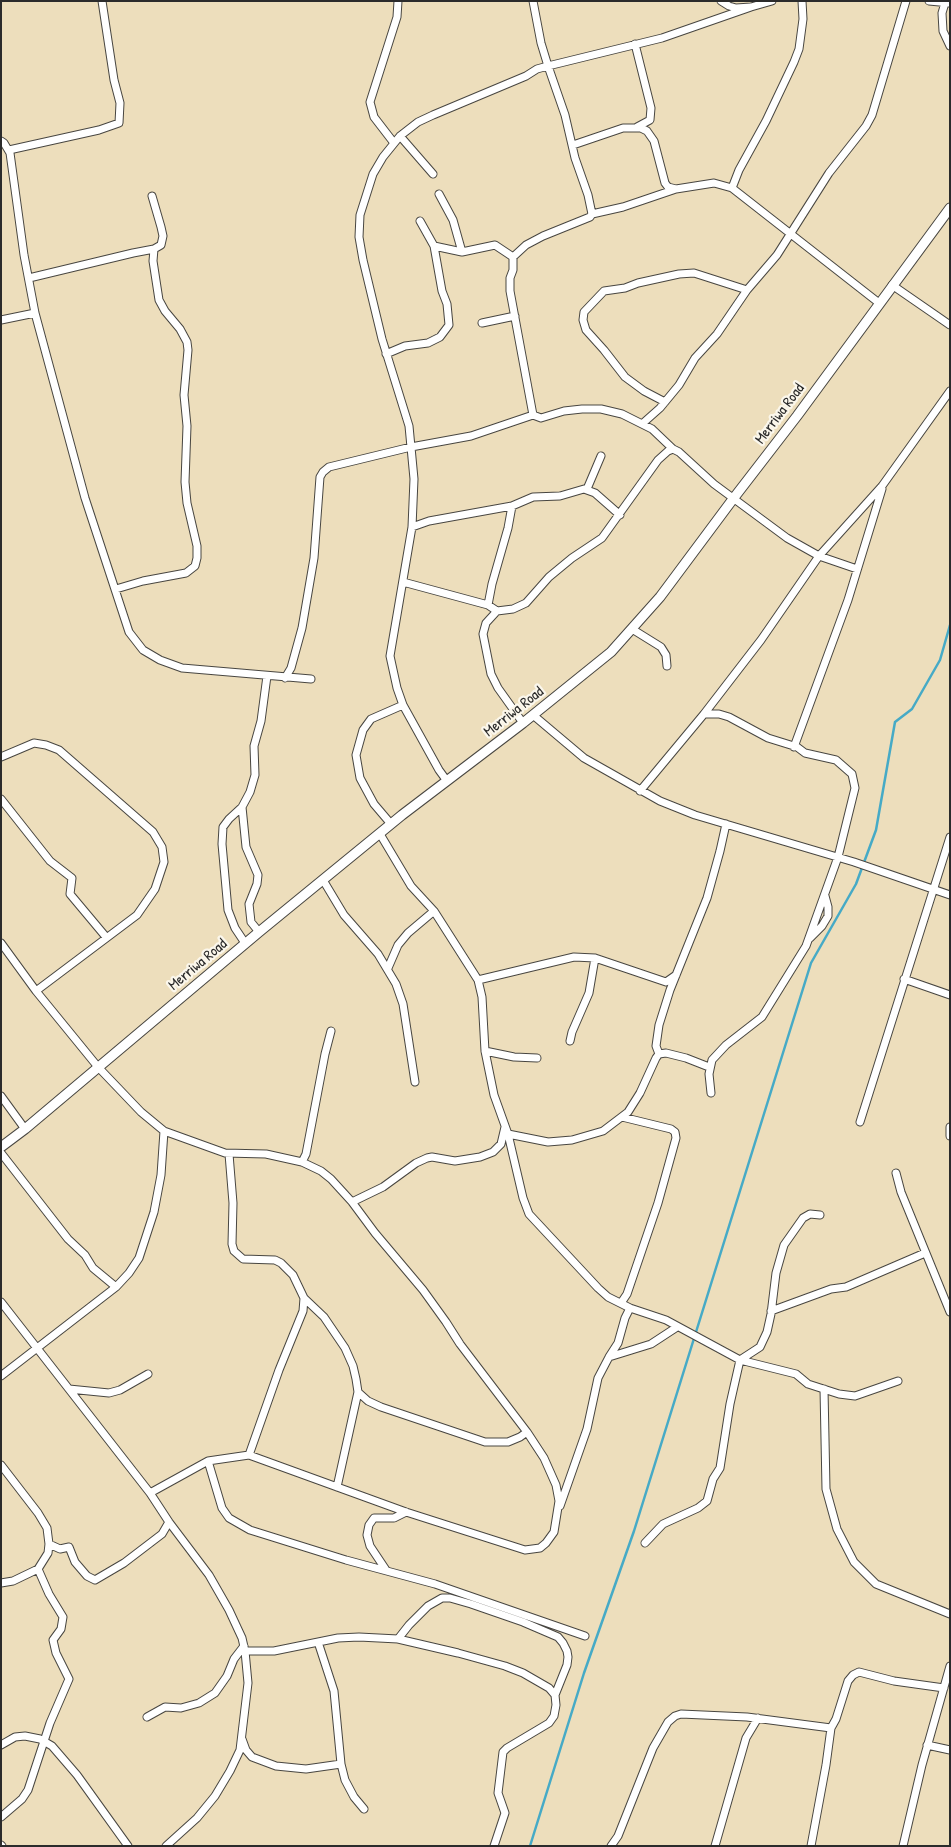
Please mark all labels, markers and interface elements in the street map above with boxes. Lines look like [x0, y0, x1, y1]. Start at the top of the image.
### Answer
street label: Merriwa Road [752, 380, 808, 448]
street label: Merriwa Road [481, 683, 547, 741]
street label: Merriwa Road [165, 935, 231, 995]

